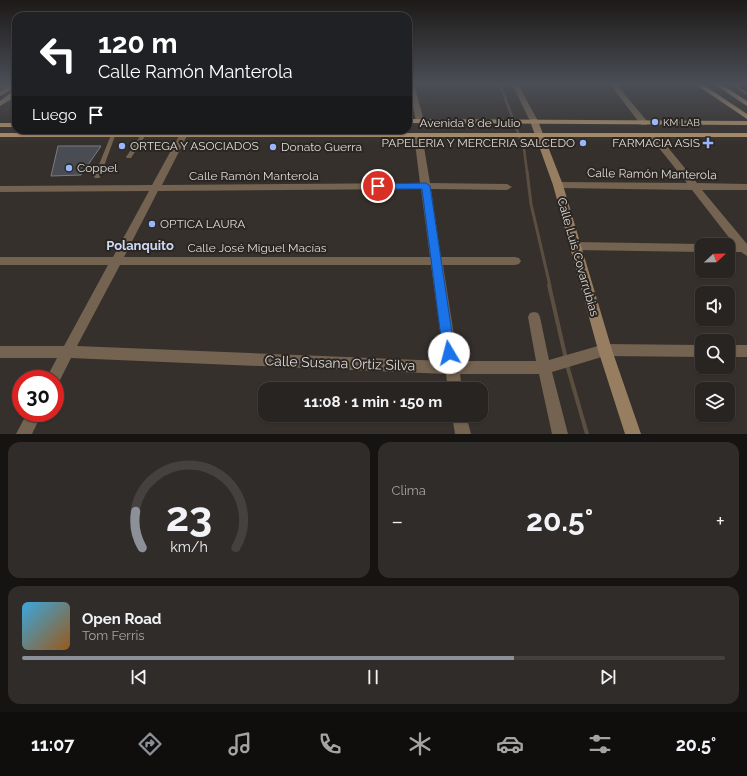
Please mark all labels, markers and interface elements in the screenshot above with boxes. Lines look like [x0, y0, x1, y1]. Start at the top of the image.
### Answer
text: 120 m [98, 27, 178, 60]
icon: left [32, 28, 84, 80]
text: Calle Ramón Manterola [98, 61, 293, 82]
icon: arrive [85, 104, 107, 126]
text: Luego [32, 106, 77, 124]
street label: Avenida 8 de Julio [420, 116, 520, 130]
marker: KM LAB [650, 117, 660, 127]
place label: KM LAB [663, 117, 700, 128]
place label: PAPELERIA Y MERCERIA SALCEDO [381, 136, 575, 150]
place label: FARMACIA ASIS [612, 136, 700, 150]
marker: PAPELERIA Y MERCERIA SALCEDO [578, 138, 588, 148]
marker: FARMACIA ASIS [703, 138, 713, 148]
place label: ORTEGA Y ASOCIADOS [130, 139, 259, 153]
place label: Donato Guerra [281, 140, 362, 154]
marker: ORTEGA Y ASOCIADOS [117, 141, 127, 151]
marker: Donato Guerra [268, 142, 278, 152]
place label: Coppel [77, 161, 118, 175]
marker: Coppel [64, 163, 74, 173]
street label: Calle Ramón Manterola [587, 166, 717, 182]
street label: Calle Ramón Manterola [189, 169, 319, 183]
pin [361, 169, 395, 203]
icon: arrive [367, 175, 389, 197]
street label: Calle Luis Covarrubias [554, 196, 602, 318]
place label: OPTICA LAURA [160, 217, 245, 231]
marker: OPTICA LAURA [147, 219, 157, 229]
district label: Polanquito [106, 238, 174, 253]
north arrow [695, 238, 735, 278]
map controls [695, 238, 735, 422]
street label: Calle José Miguel Macías [187, 241, 327, 255]
button: sound [695, 286, 735, 326]
position arrow [428, 332, 470, 374]
button: search [695, 334, 735, 374]
street label: Calle Susana Ortiz Silva [264, 352, 416, 374]
speed limit sign: 30 [12, 370, 64, 422]
button: layers [695, 382, 735, 422]
text: 11:08 · 1 min · 150 m [304, 393, 442, 411]
text: Clima [392, 483, 426, 498]
text: 23 [165, 492, 212, 541]
text: 20.5° [526, 503, 593, 538]
text: − [392, 508, 403, 534]
text: + [716, 508, 725, 534]
text: km/h [170, 539, 208, 555]
text: Open Road [82, 610, 162, 628]
text: Tom Ferris [82, 628, 145, 643]
icon: previous [128, 666, 150, 688]
icon: pause [362, 666, 384, 688]
icon: next [597, 666, 619, 688]
icon: directions [136, 730, 164, 758]
icon: music [226, 730, 254, 758]
icon: phone [316, 730, 344, 758]
icon: climate [406, 730, 434, 758]
icon: car [496, 730, 524, 758]
icon: filters [586, 730, 614, 758]
text: 11:07 [31, 734, 74, 755]
text: 20.5° [676, 734, 716, 755]

